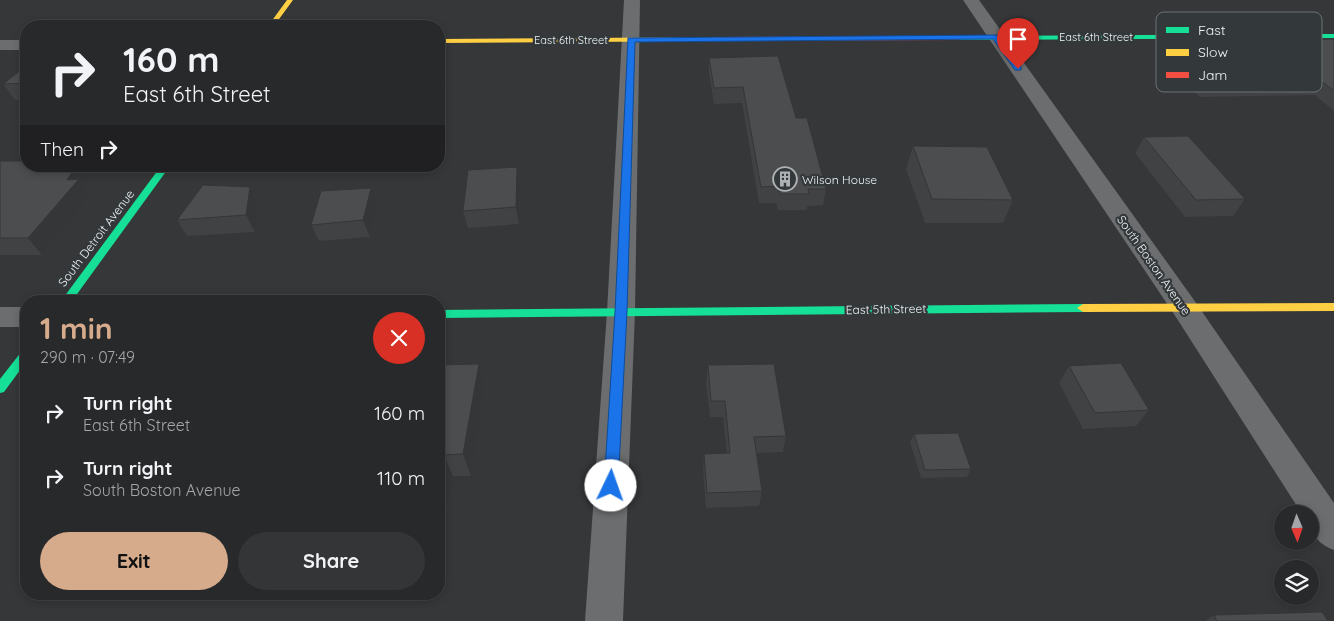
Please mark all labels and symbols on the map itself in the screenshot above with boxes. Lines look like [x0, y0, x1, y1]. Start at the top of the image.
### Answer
legend [1156, 12, 1322, 92]
pin [997, 18, 1039, 69]
text: Fast [1198, 21, 1226, 39]
street label: East 6th Street [1059, 30, 1133, 44]
street label: East 6th Street [534, 33, 608, 47]
text: Slow [1198, 43, 1228, 61]
text: Jam [1198, 66, 1227, 84]
building icon: Wilson House [772, 166, 798, 192]
place label: Wilson House [802, 172, 877, 187]
street label: South Detroit Avenue [55, 187, 137, 289]
street label: South Boston Avenue [1114, 212, 1194, 318]
street label: East 5th Street [846, 301, 926, 317]
position arrow [584, 459, 636, 511]
north arrow [1274, 505, 1319, 550]

